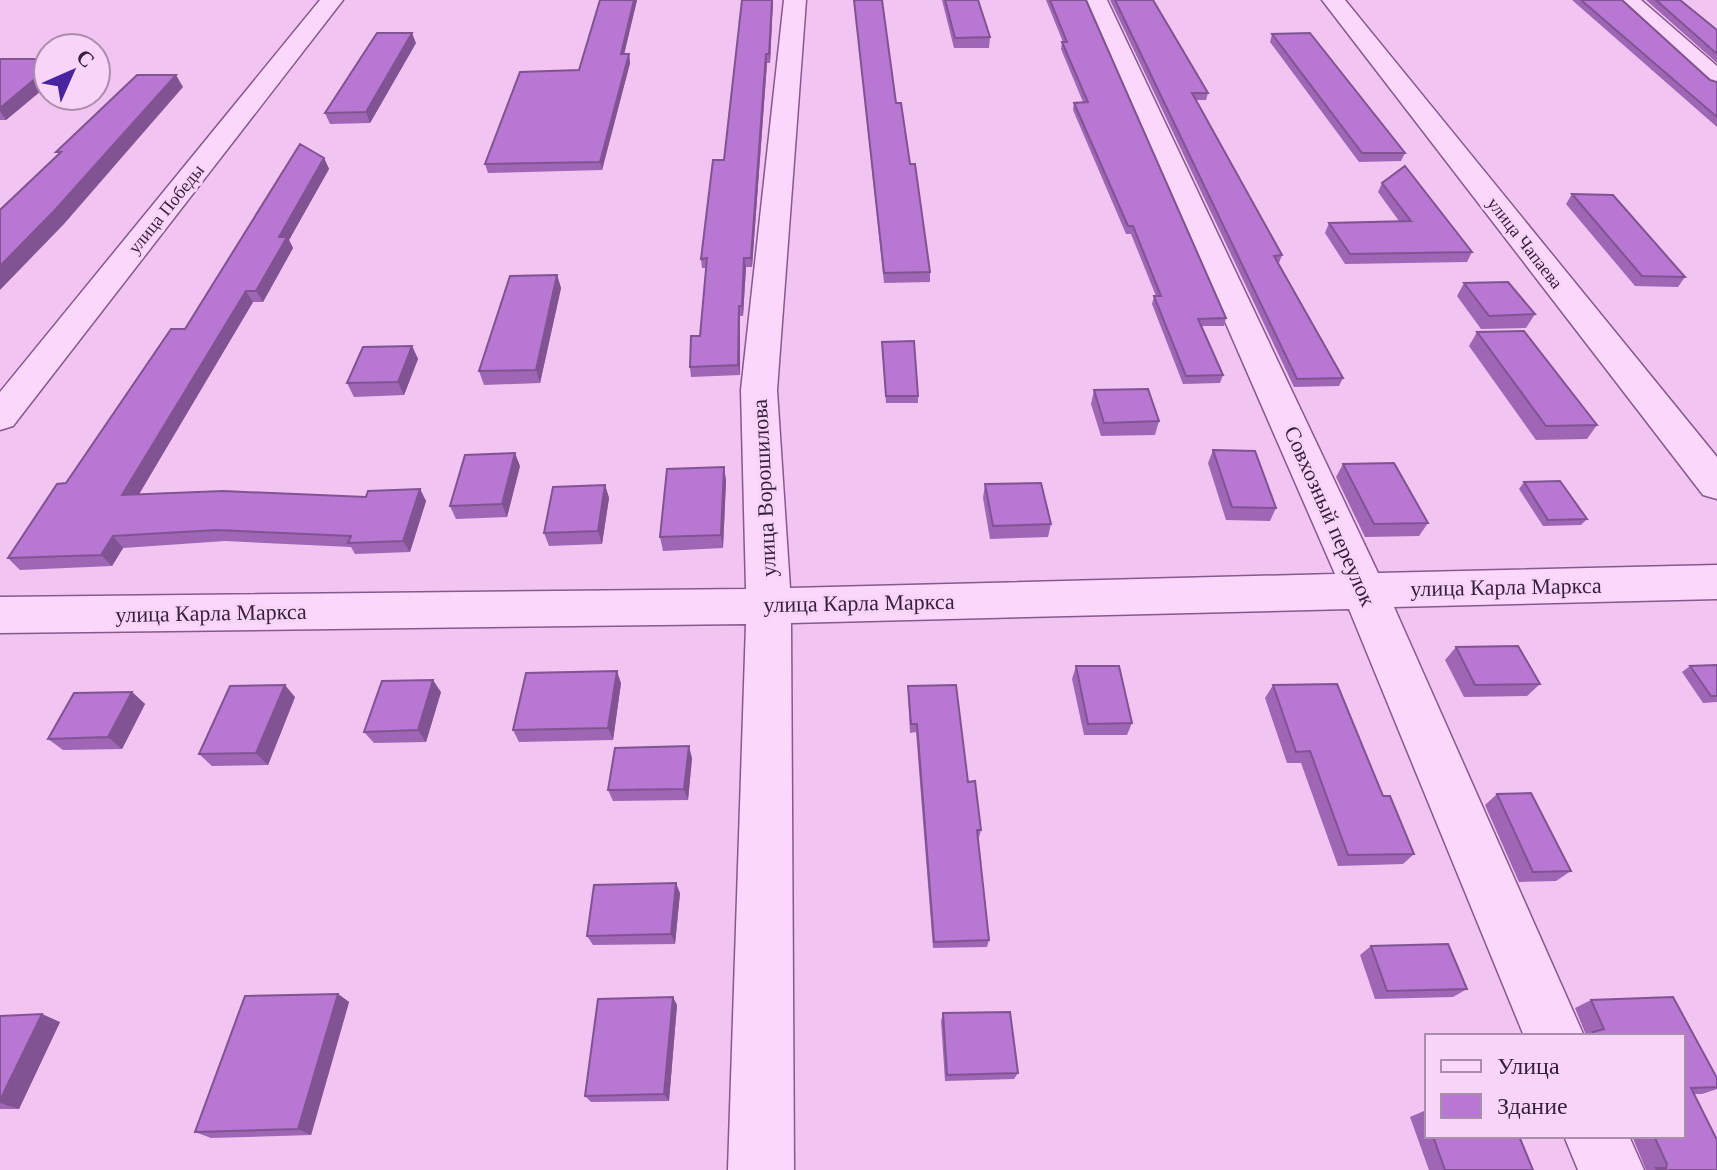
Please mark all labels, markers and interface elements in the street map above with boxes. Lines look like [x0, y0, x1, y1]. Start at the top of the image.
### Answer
north arrow [32, 32, 112, 112]
text: С [71, 44, 100, 73]
street label: улица Победы [124, 160, 208, 258]
street label: улица Чапаева [1483, 193, 1567, 293]
street label: улица Ворошилова [747, 398, 781, 578]
street label: Совхозный переулок [1279, 422, 1381, 610]
street label: улица Карла Маркса [1410, 573, 1602, 601]
street label: улица Карла Маркса [763, 589, 955, 617]
street label: улица Карла Маркса [115, 599, 307, 627]
legend [1425, 1034, 1685, 1138]
text: Улица [1497, 1053, 1560, 1079]
text: Здание [1497, 1093, 1568, 1119]

